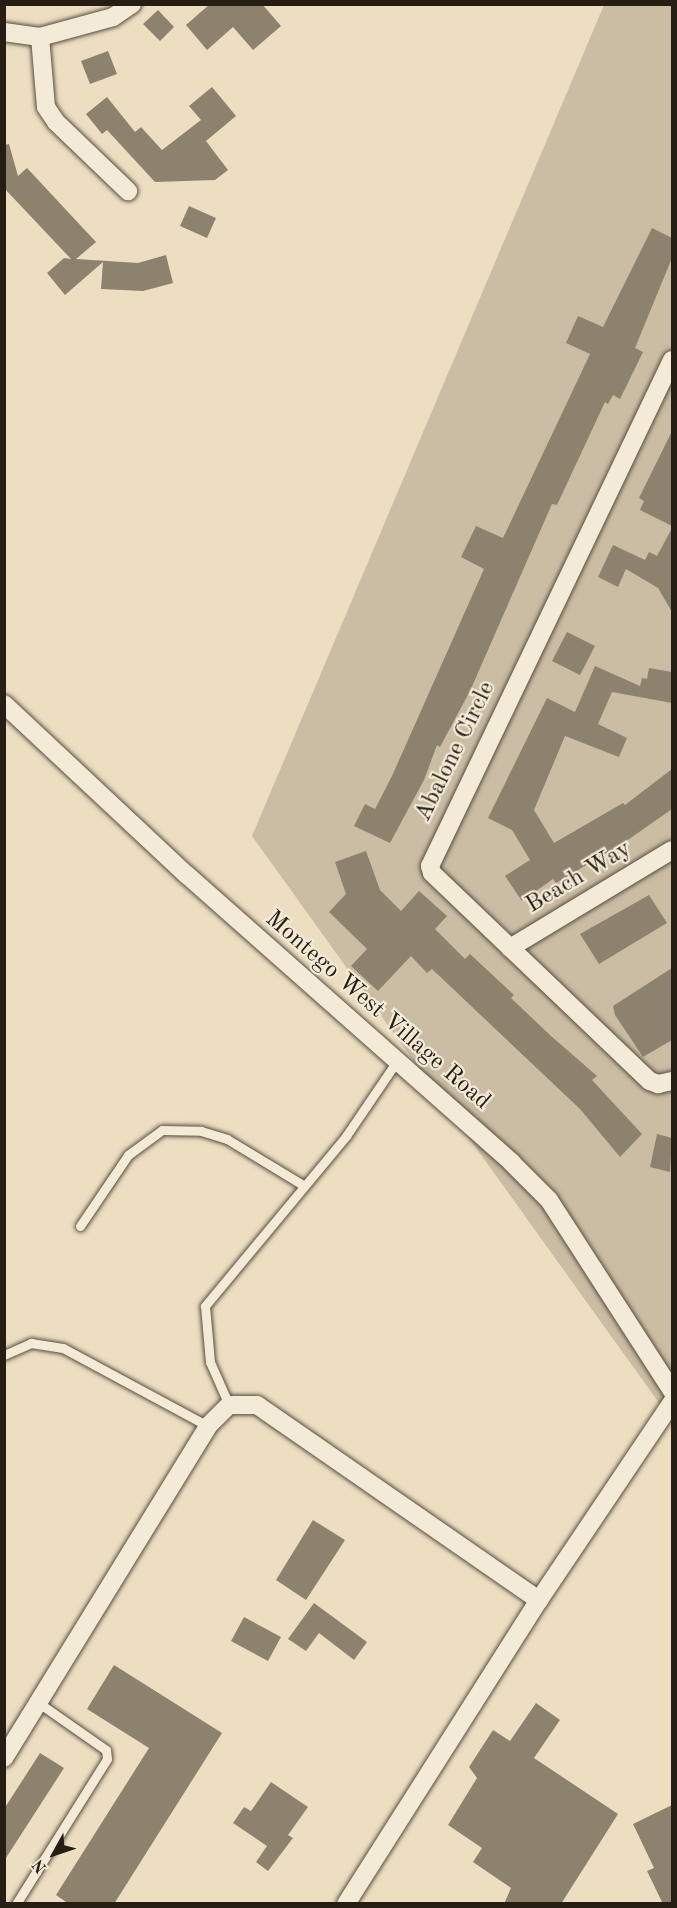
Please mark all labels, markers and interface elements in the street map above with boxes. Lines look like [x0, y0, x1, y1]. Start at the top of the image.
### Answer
street label: Abalone Circle [410, 677, 502, 827]
street label: Beach Way [521, 835, 637, 921]
street label: Montego West Village Road [259, 905, 495, 1117]
north arrow [24, 1824, 84, 1884]
text: N [30, 1856, 50, 1875]

